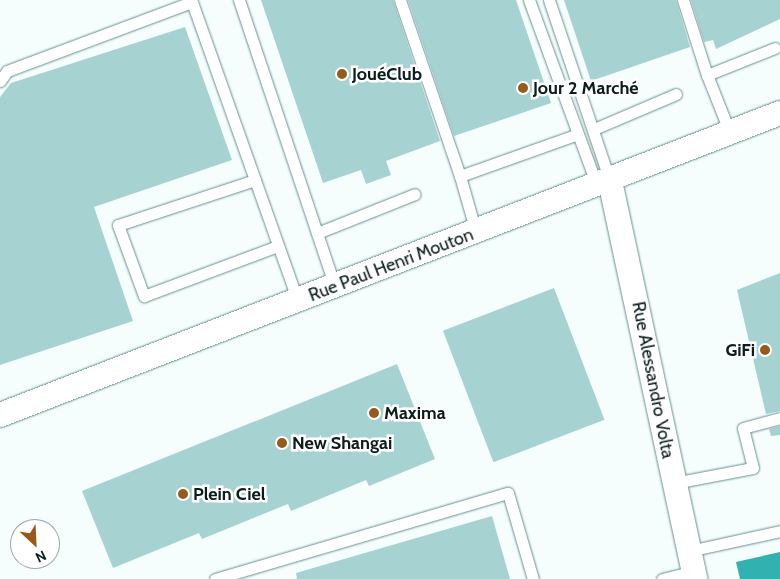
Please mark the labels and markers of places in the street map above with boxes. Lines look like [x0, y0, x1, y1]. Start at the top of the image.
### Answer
place label: JouéClub [352, 63, 422, 85]
marker: JouéClub [336, 68, 348, 80]
place label: Jour 2 Marché [533, 77, 639, 99]
marker: Jour 2 Marché [517, 82, 529, 94]
place label: GiFi [725, 339, 755, 361]
marker: GiFi [759, 344, 771, 356]
place label: Maxima [384, 402, 446, 424]
marker: Maxima [368, 407, 380, 419]
place label: New Shangai [292, 432, 392, 454]
marker: New Shangai [276, 437, 288, 449]
place label: Plein Ciel [193, 483, 266, 505]
marker: Plein Ciel [177, 488, 189, 500]

